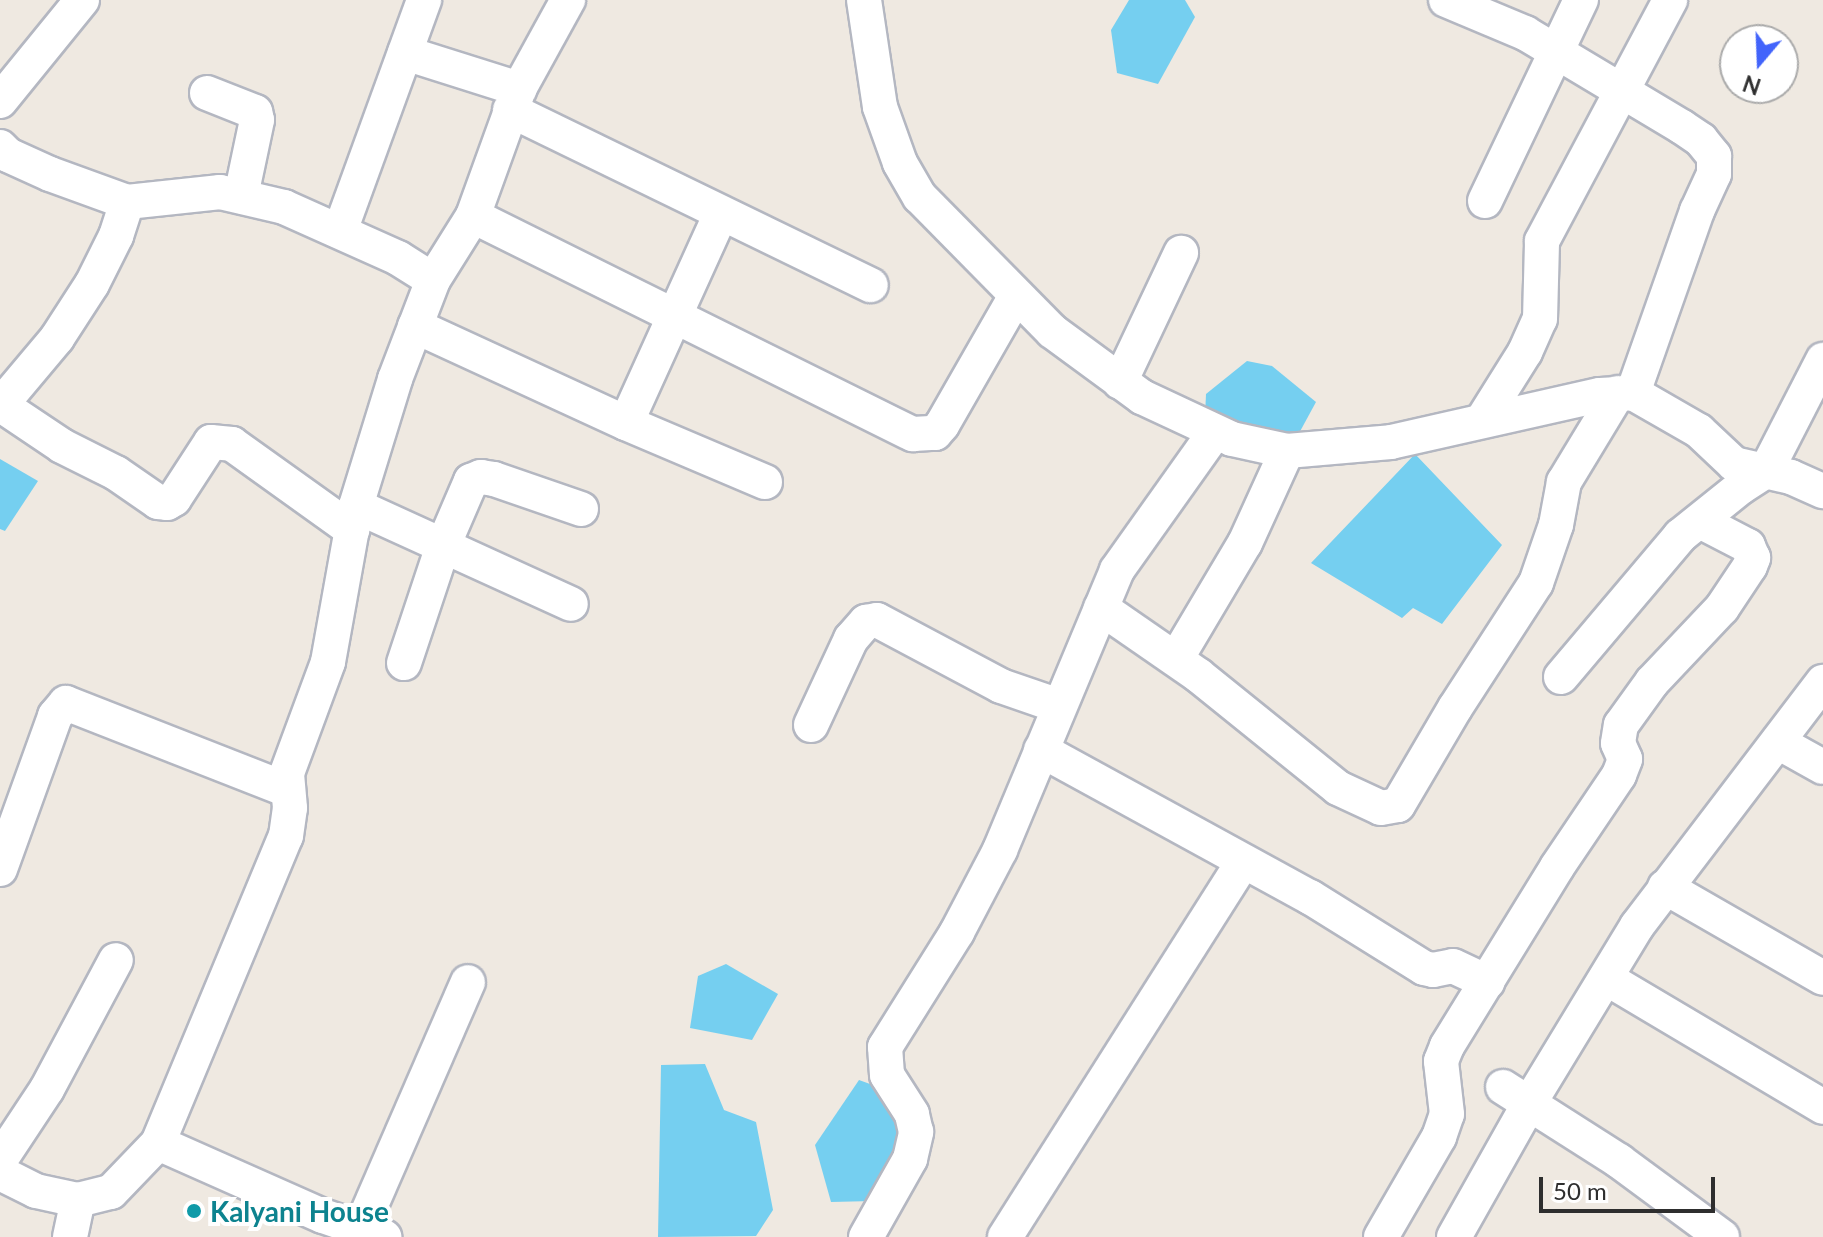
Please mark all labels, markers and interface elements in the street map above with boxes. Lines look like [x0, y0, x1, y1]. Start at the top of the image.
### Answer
north arrow [1719, 24, 1799, 104]
text: N [1739, 70, 1764, 101]
scale bar [1543, 1161, 1719, 1211]
text: 50 m [1553, 1176, 1607, 1205]
place label: Kalyani House [210, 1194, 389, 1228]
marker: Kalyani House [185, 1202, 203, 1220]

